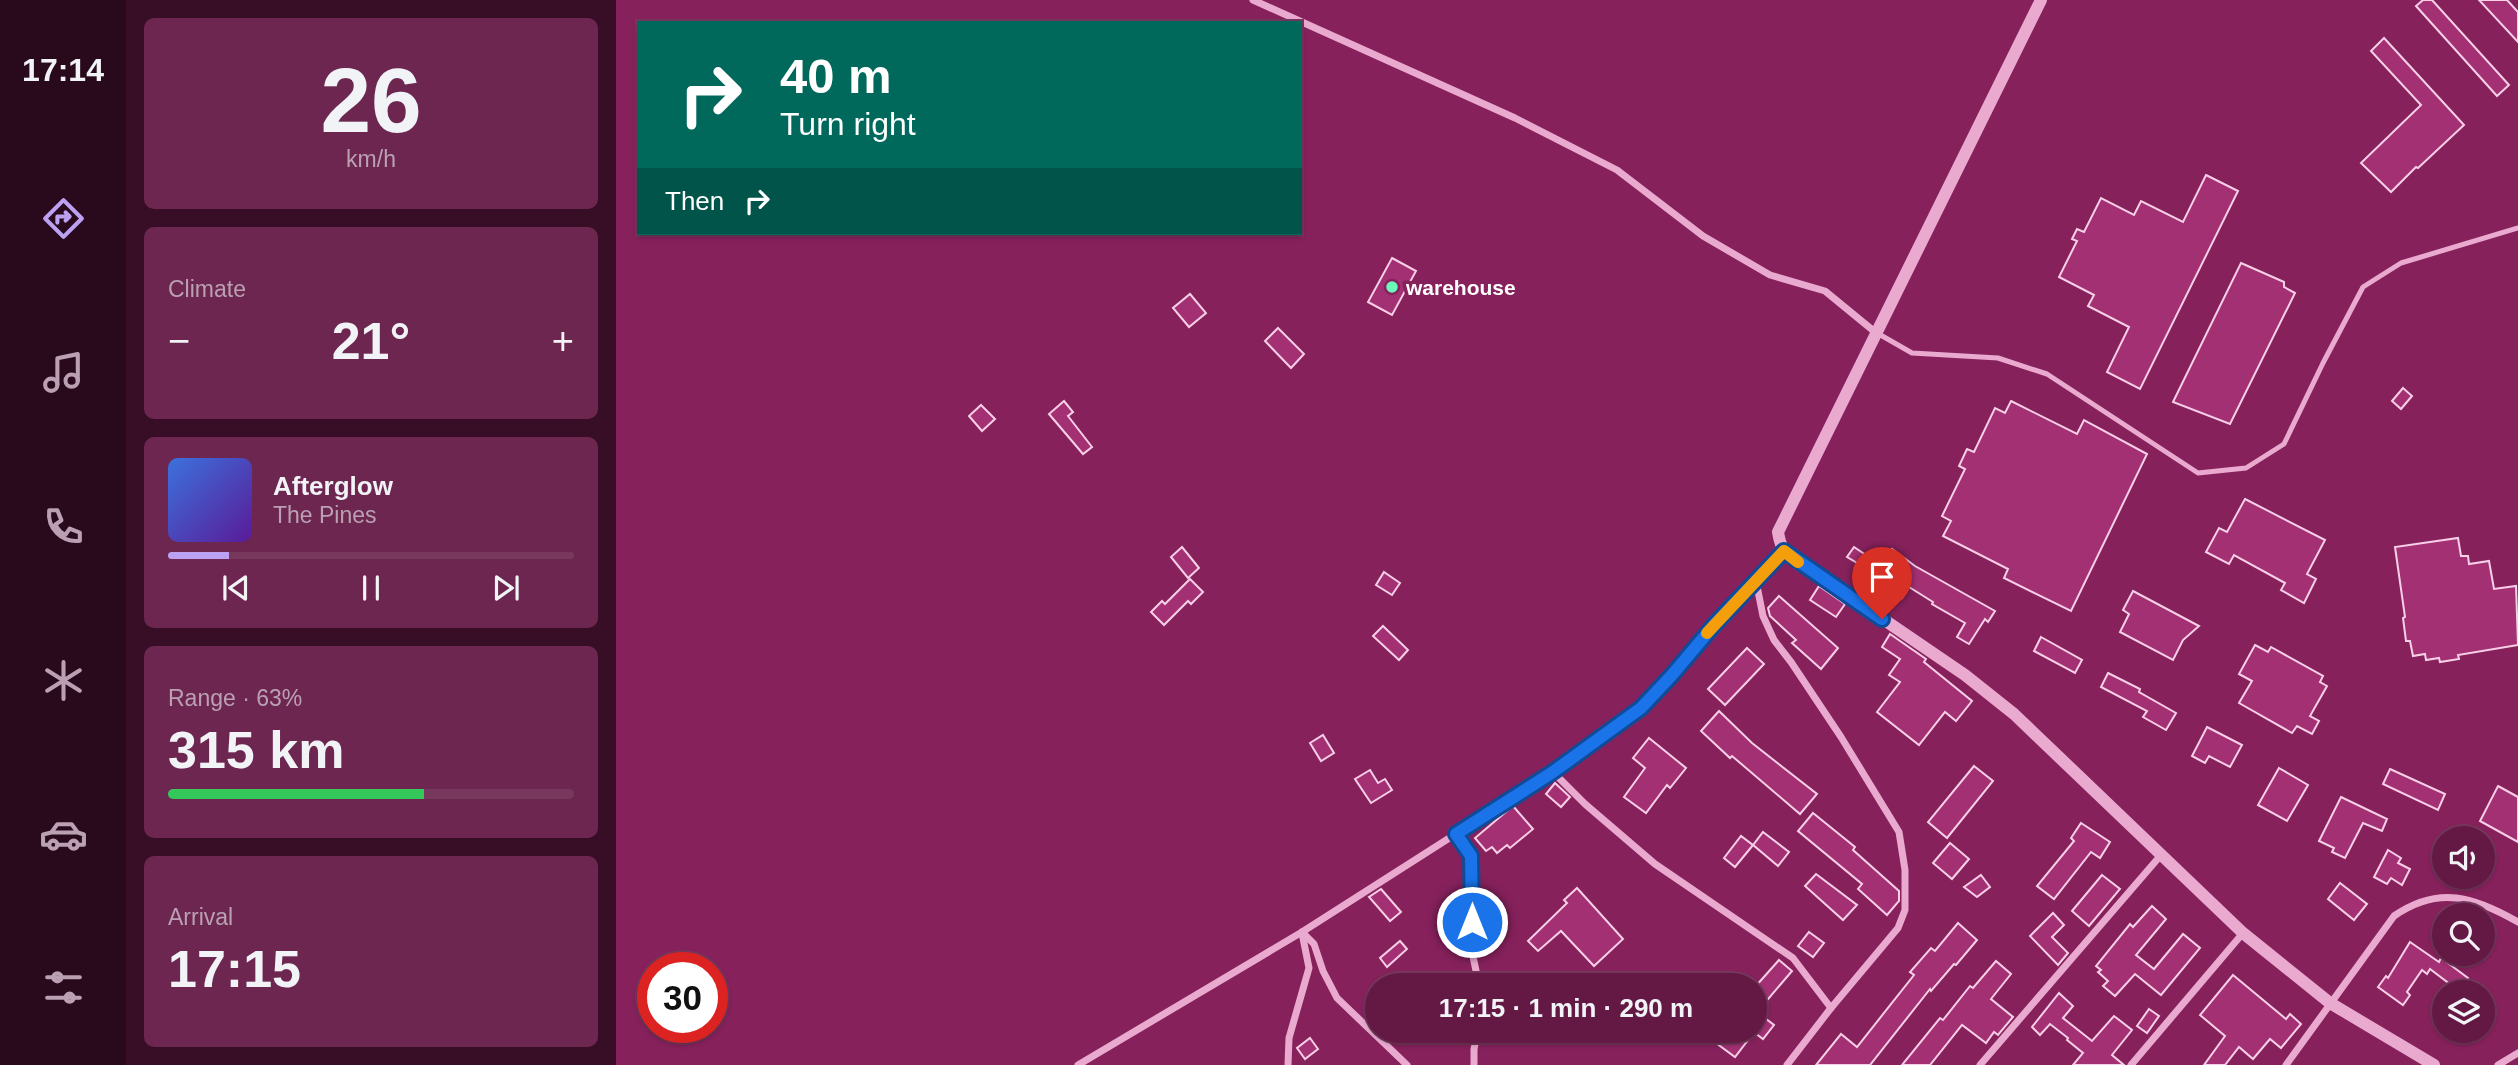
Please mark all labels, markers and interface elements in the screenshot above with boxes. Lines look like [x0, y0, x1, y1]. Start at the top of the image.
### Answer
icon: right [665, 49, 756, 140]
text: 40 m [780, 49, 892, 103]
text: 26 [320, 50, 422, 151]
text: 17:14 [22, 52, 104, 88]
text: Turn right [780, 106, 916, 142]
text: km/h [346, 146, 396, 172]
icon: right [738, 182, 776, 220]
text: Then [665, 186, 724, 216]
icon: directions [39, 194, 88, 243]
text: Climate [168, 276, 246, 302]
place label: warehouse [1405, 276, 1516, 299]
marker: warehouse [1384, 279, 1400, 295]
text: 21° [332, 312, 410, 370]
text: − [168, 320, 190, 362]
text: + [552, 320, 574, 362]
icon: music [39, 348, 88, 397]
text: Afterglow [273, 471, 393, 501]
icon: phone [39, 502, 88, 551]
text: The Pines [273, 502, 377, 528]
pin [1852, 547, 1912, 619]
icon: arrive [1863, 558, 1901, 596]
icon: previous [217, 569, 255, 607]
icon: pause [352, 569, 390, 607]
icon: next [487, 569, 525, 607]
icon: climate [39, 656, 88, 705]
text: Range · 63% [168, 685, 302, 711]
text: 315 km [168, 721, 344, 779]
icon: car [39, 810, 88, 859]
map controls [2432, 826, 2495, 1043]
button: sound [2432, 826, 2495, 889]
position arrow [1435, 885, 1509, 959]
button: search [2432, 903, 2495, 966]
text: Arrival [168, 904, 233, 930]
text: 17:15 [168, 940, 301, 998]
speed limit sign: 30 [637, 952, 728, 1043]
icon: filters [39, 963, 88, 1012]
button: layers [2432, 980, 2495, 1043]
text: 17:15 · 1 min · 290 m [1439, 993, 1693, 1023]

